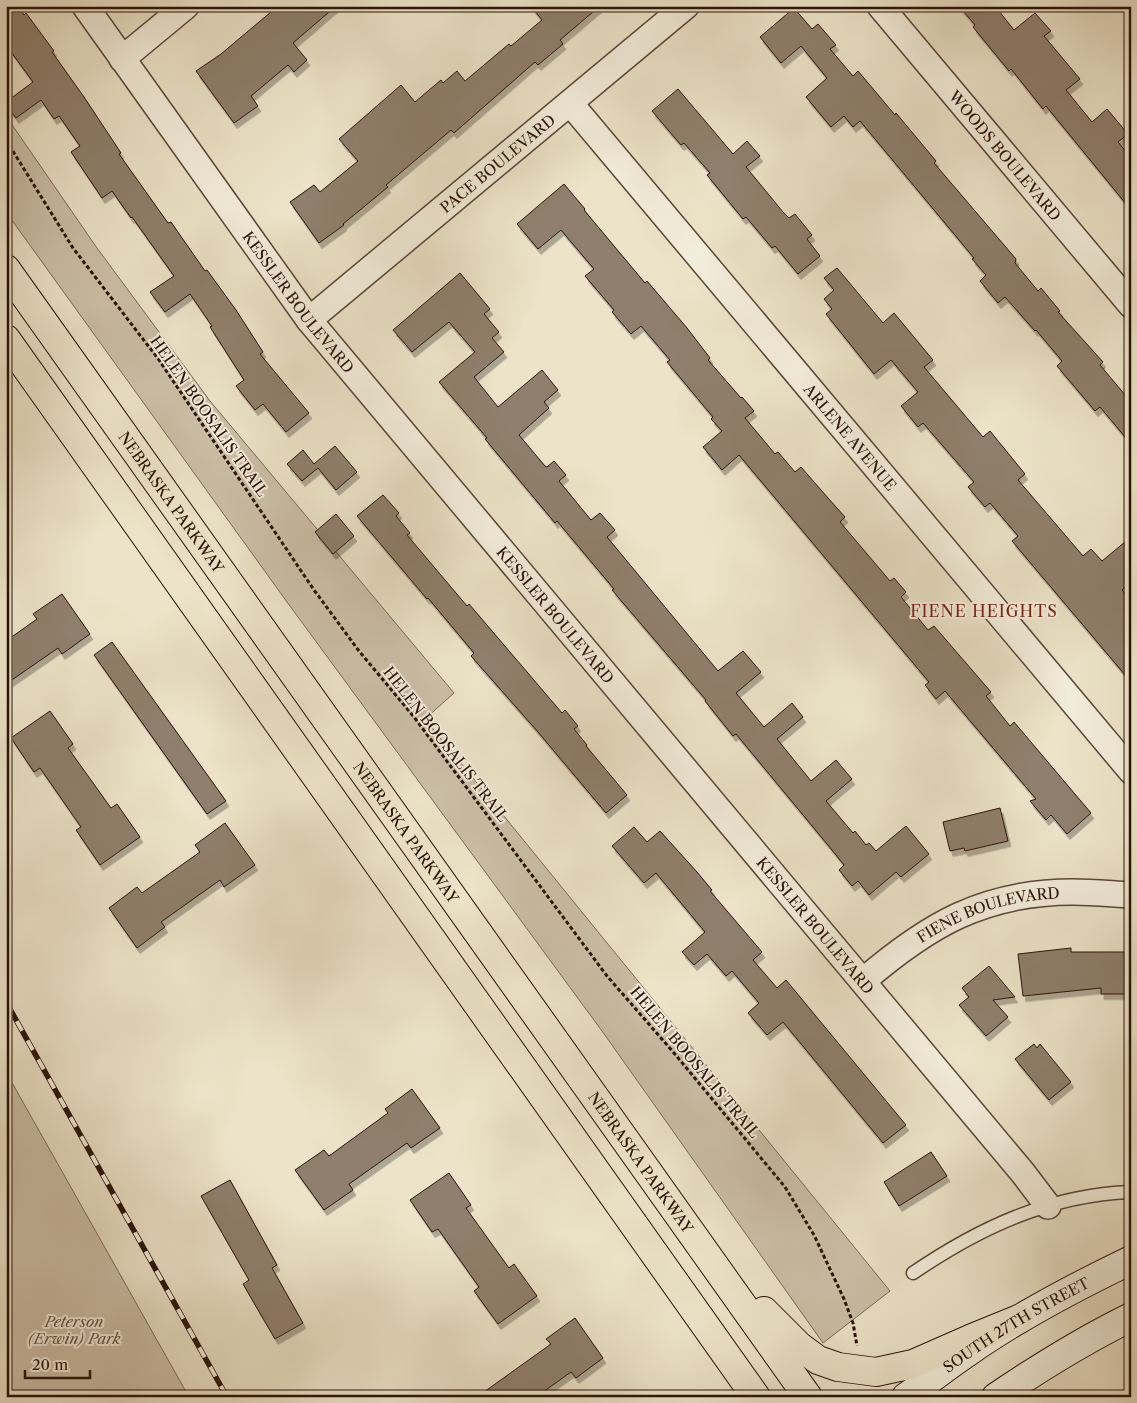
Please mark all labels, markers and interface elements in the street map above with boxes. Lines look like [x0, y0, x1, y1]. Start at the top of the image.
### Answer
street label: WOODS BOULEVARD [945, 85, 1066, 224]
street label: PACE BOULEVARD [436, 110, 559, 217]
street label: KESSLER BOULEVARD [239, 227, 359, 377]
street label: HELEN BOOSALIS TRAIL [146, 332, 272, 500]
street label: ARLENE AVENUE [799, 379, 901, 494]
street label: NEBRASKA PARKWAY [115, 428, 229, 577]
street label: KESSLER BOULEVARD [493, 542, 618, 687]
district label: FIENE HEIGHTS [910, 601, 1058, 621]
street label: HELEN BOOSALIS TRAIL [379, 663, 513, 826]
street label: NEBRASKA PARKWAY [350, 758, 463, 907]
street label: KESSLER BOULEVARD [753, 853, 878, 998]
street label: FIENE BOULEVARD [913, 883, 1060, 946]
street label: HELEN BOOSALIS TRAIL [626, 982, 764, 1142]
street label: NEBRASKA PARKWAY [584, 1088, 698, 1237]
street label: SOUTH 27TH STREET [939, 1272, 1093, 1376]
park label: Peterson (Erwin) Park [27, 1312, 121, 1348]
scale bar [25, 1348, 90, 1380]
text: 20 m [32, 1355, 68, 1374]

